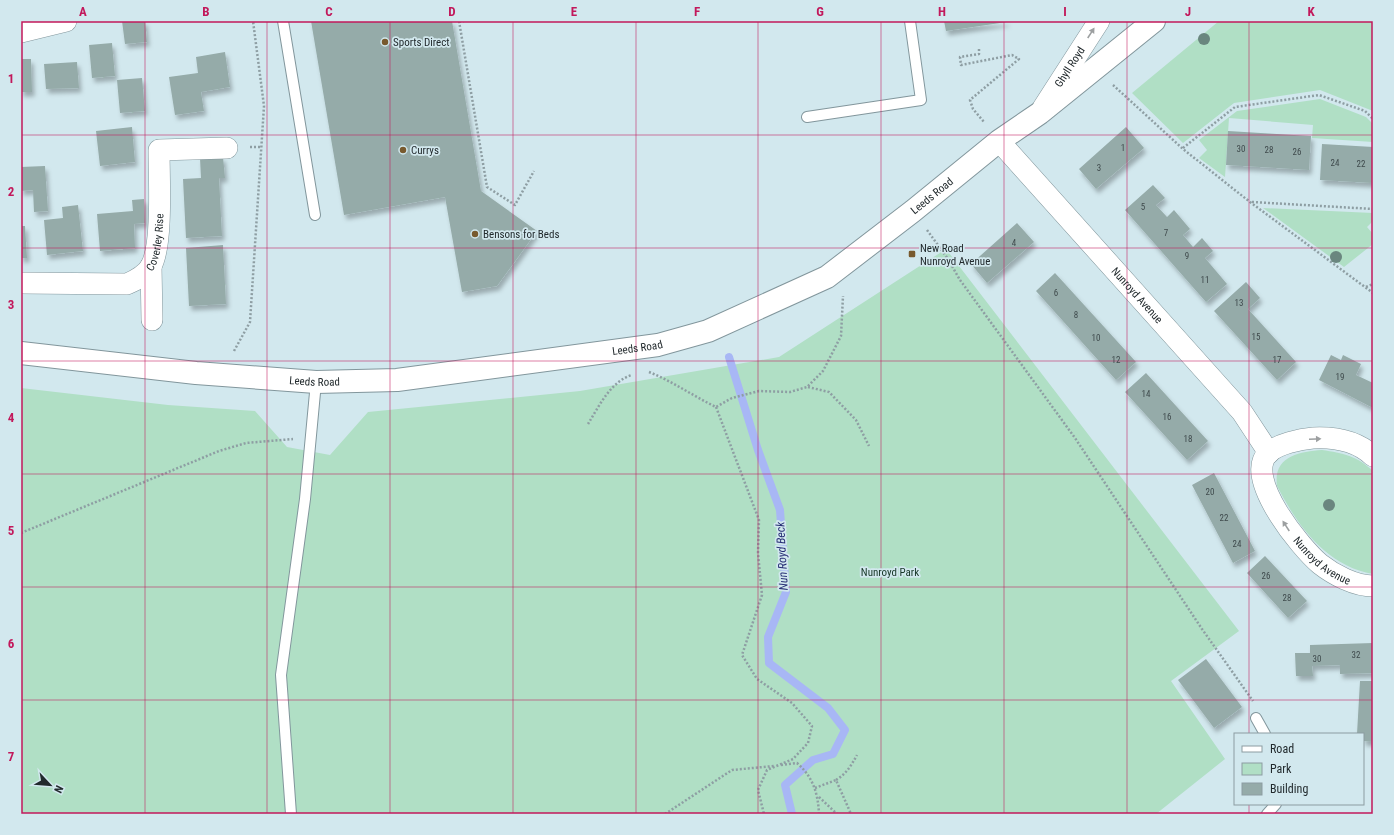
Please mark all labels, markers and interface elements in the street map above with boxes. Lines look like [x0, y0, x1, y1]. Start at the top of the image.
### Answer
text: A [79, 4, 87, 19]
text: B [202, 4, 210, 19]
text: C [325, 4, 333, 19]
text: D [448, 4, 456, 19]
text: E [571, 4, 578, 19]
text: F [694, 4, 700, 19]
text: G [816, 4, 824, 19]
text: H [938, 4, 946, 19]
text: I [1063, 4, 1067, 19]
text: J [1185, 4, 1191, 19]
text: K [1307, 4, 1315, 19]
one-way arrow [1088, 27, 1095, 39]
place label: Sports Direct [393, 36, 450, 49]
marker: Sports Direct [380, 37, 390, 47]
street label: Ghyll Royd [1052, 44, 1087, 89]
text: 1 [8, 71, 14, 86]
house number: 1 [1121, 143, 1125, 153]
place label: Currys [411, 144, 439, 157]
house number: 30 [1237, 144, 1245, 154]
marker: Currys [398, 145, 408, 155]
house number: 28 [1265, 145, 1273, 155]
house number: 26 [1293, 147, 1301, 157]
house number: 24 [1331, 158, 1340, 168]
house number: 22 [1357, 159, 1366, 169]
house number: 3 [1097, 163, 1101, 173]
street label: Leeds Road [908, 175, 955, 217]
text: 2 [8, 184, 15, 199]
house number: 5 [1141, 202, 1146, 212]
street label: Coverley Rise [143, 213, 166, 273]
place label: Bensons for Beds [483, 228, 559, 241]
house number: 7 [1164, 228, 1169, 238]
marker: Bensons for Beds [470, 229, 480, 239]
house number: 4 [1012, 238, 1017, 248]
place label: New Road Nunroyd Avenue [920, 242, 990, 268]
marker: New Road Nunroyd Avenue [907, 249, 917, 259]
house number: 9 [1185, 251, 1189, 261]
street label: Nunroyd Avenue [1109, 265, 1166, 326]
house number: 11 [1201, 275, 1209, 285]
house number: 6 [1054, 288, 1058, 298]
text: 3 [8, 297, 14, 312]
house number: 13 [1235, 298, 1243, 308]
house number: 8 [1074, 310, 1078, 320]
house number: 15 [1252, 332, 1261, 342]
house number: 10 [1092, 333, 1100, 343]
street label: Leeds Road [611, 338, 664, 358]
house number: 12 [1112, 355, 1121, 365]
house number: 17 [1273, 355, 1282, 365]
house number: 19 [1336, 372, 1344, 382]
street label: Leeds Road [289, 374, 340, 389]
house number: 14 [1142, 389, 1151, 399]
text: 4 [8, 410, 15, 425]
house number: 16 [1163, 412, 1171, 422]
house number: 18 [1184, 434, 1192, 444]
one-way arrow [1309, 435, 1321, 442]
house number: 20 [1206, 487, 1214, 497]
house number: 22 [1220, 513, 1229, 523]
water label: Nun Royd Beck [773, 521, 791, 591]
one-way arrow [1282, 521, 1290, 531]
text: 5 [8, 523, 15, 538]
street label: Nunroyd Avenue [1291, 534, 1353, 587]
house number: 24 [1233, 539, 1242, 549]
park label: Nunroyd Park [861, 566, 919, 579]
house number: 26 [1262, 571, 1270, 581]
house number: 28 [1283, 593, 1291, 603]
text: 6 [8, 636, 15, 651]
house number: 32 [1352, 650, 1361, 660]
house number: 30 [1313, 654, 1321, 664]
legend [1234, 733, 1364, 805]
text: Road [1270, 742, 1294, 756]
text: 7 [8, 749, 15, 764]
text: Park [1270, 762, 1292, 776]
north arrow [30, 765, 70, 805]
text: Building [1270, 782, 1308, 796]
text: N [51, 783, 66, 795]

